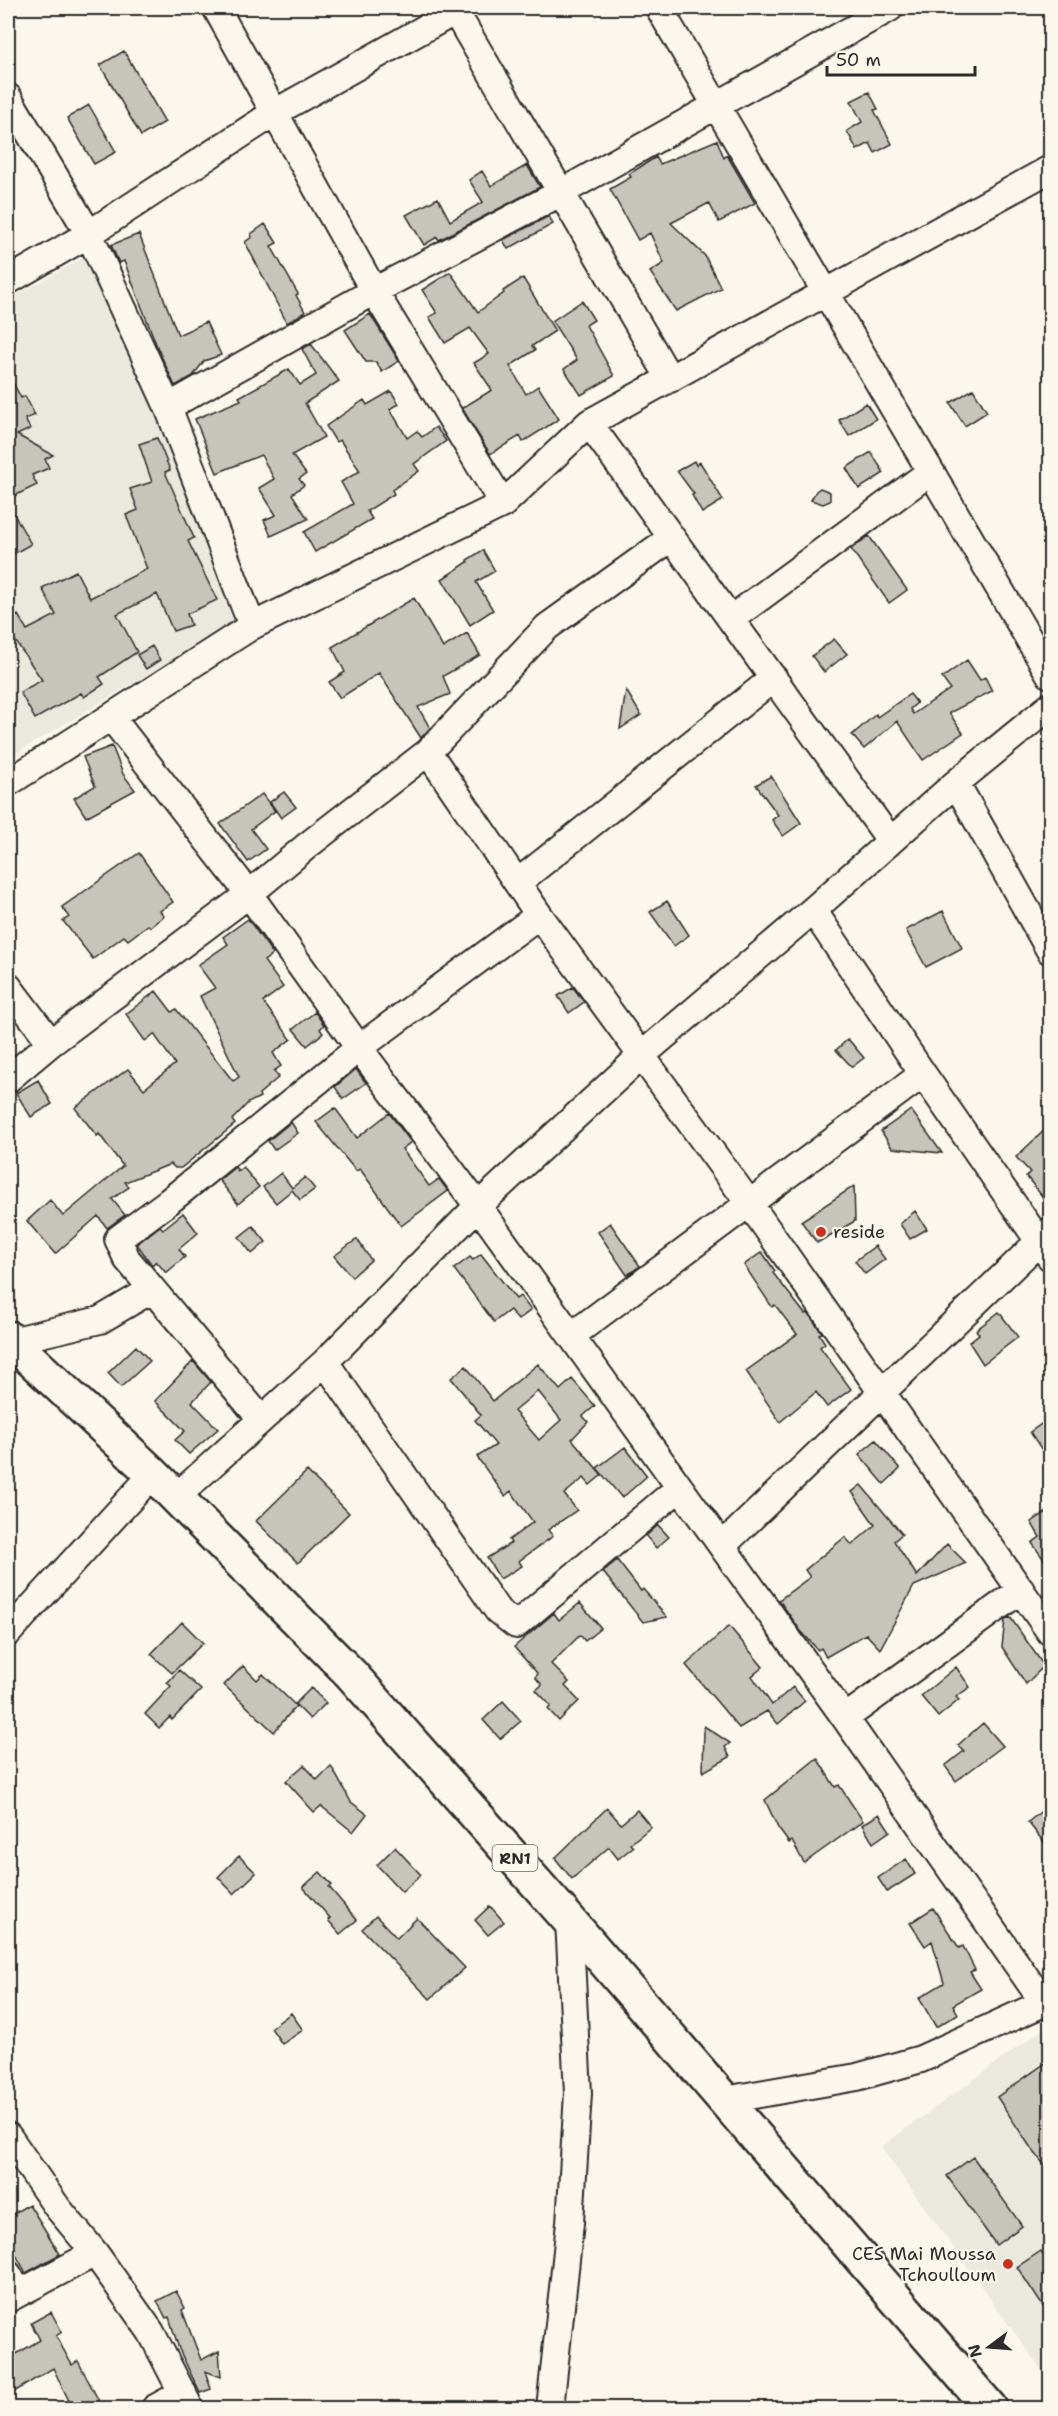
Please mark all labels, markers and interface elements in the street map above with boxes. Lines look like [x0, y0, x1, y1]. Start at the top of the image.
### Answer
scale bar [827, 39, 976, 77]
text: 50 m [836, 48, 881, 72]
place label: reside [833, 1220, 885, 1244]
marker: reside [814, 1225, 828, 1239]
road number: RN1 [492, 1845, 538, 1871]
place label: CES Mai Moussa Tchoulloum [852, 2242, 996, 2287]
marker: CES Mai Moussa Tchoulloum [1001, 2257, 1015, 2271]
north arrow [959, 2317, 1019, 2377]
text: N [963, 2342, 987, 2360]

